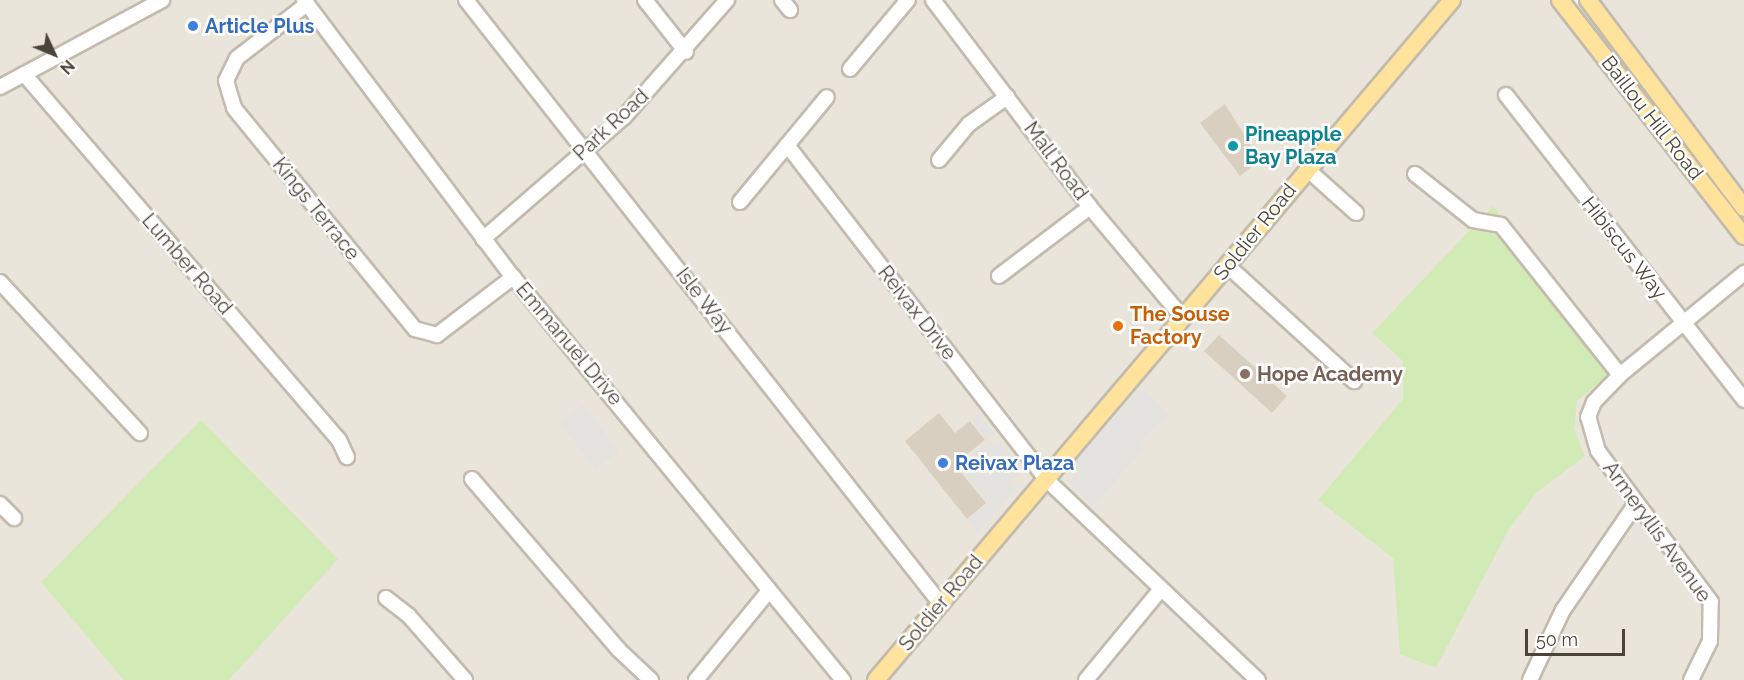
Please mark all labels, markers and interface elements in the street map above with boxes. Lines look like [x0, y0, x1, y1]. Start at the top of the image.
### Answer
place label: Article Plus [205, 14, 314, 38]
marker: Article Plus [186, 19, 200, 33]
north arrow [24, 24, 84, 84]
street label: Baillou Hill Road [1596, 51, 1708, 185]
text: N [56, 56, 78, 78]
street label: Park Road [568, 84, 654, 166]
street label: Mall Road [1019, 117, 1093, 205]
place label: Pineapple Bay Plaza [1245, 122, 1342, 169]
marker: Pineapple Bay Plaza [1226, 139, 1240, 153]
street label: Kings Terrace [267, 153, 365, 265]
street label: Soldier Road [1209, 179, 1301, 285]
street label: Hibiscus Way [1576, 192, 1672, 304]
street label: Lumber Road [137, 209, 237, 319]
street label: Reivax Drive [873, 261, 961, 365]
street label: Isle Way [671, 263, 737, 339]
street label: Emmanuel Drive [511, 278, 627, 410]
place label: The Souse Factory [1130, 302, 1230, 349]
marker: The Souse Factory [1111, 319, 1125, 333]
place label: Hope Academy [1257, 362, 1403, 386]
marker: Hope Academy [1238, 367, 1252, 381]
place label: Reivax Plaza [955, 451, 1074, 475]
marker: Reivax Plaza [936, 456, 950, 470]
street label: Armeryllis Avenue [1598, 457, 1716, 607]
street label: Soldier Road [894, 550, 988, 656]
scale bar [1528, 617, 1628, 655]
text: 50 m [1536, 629, 1578, 650]

